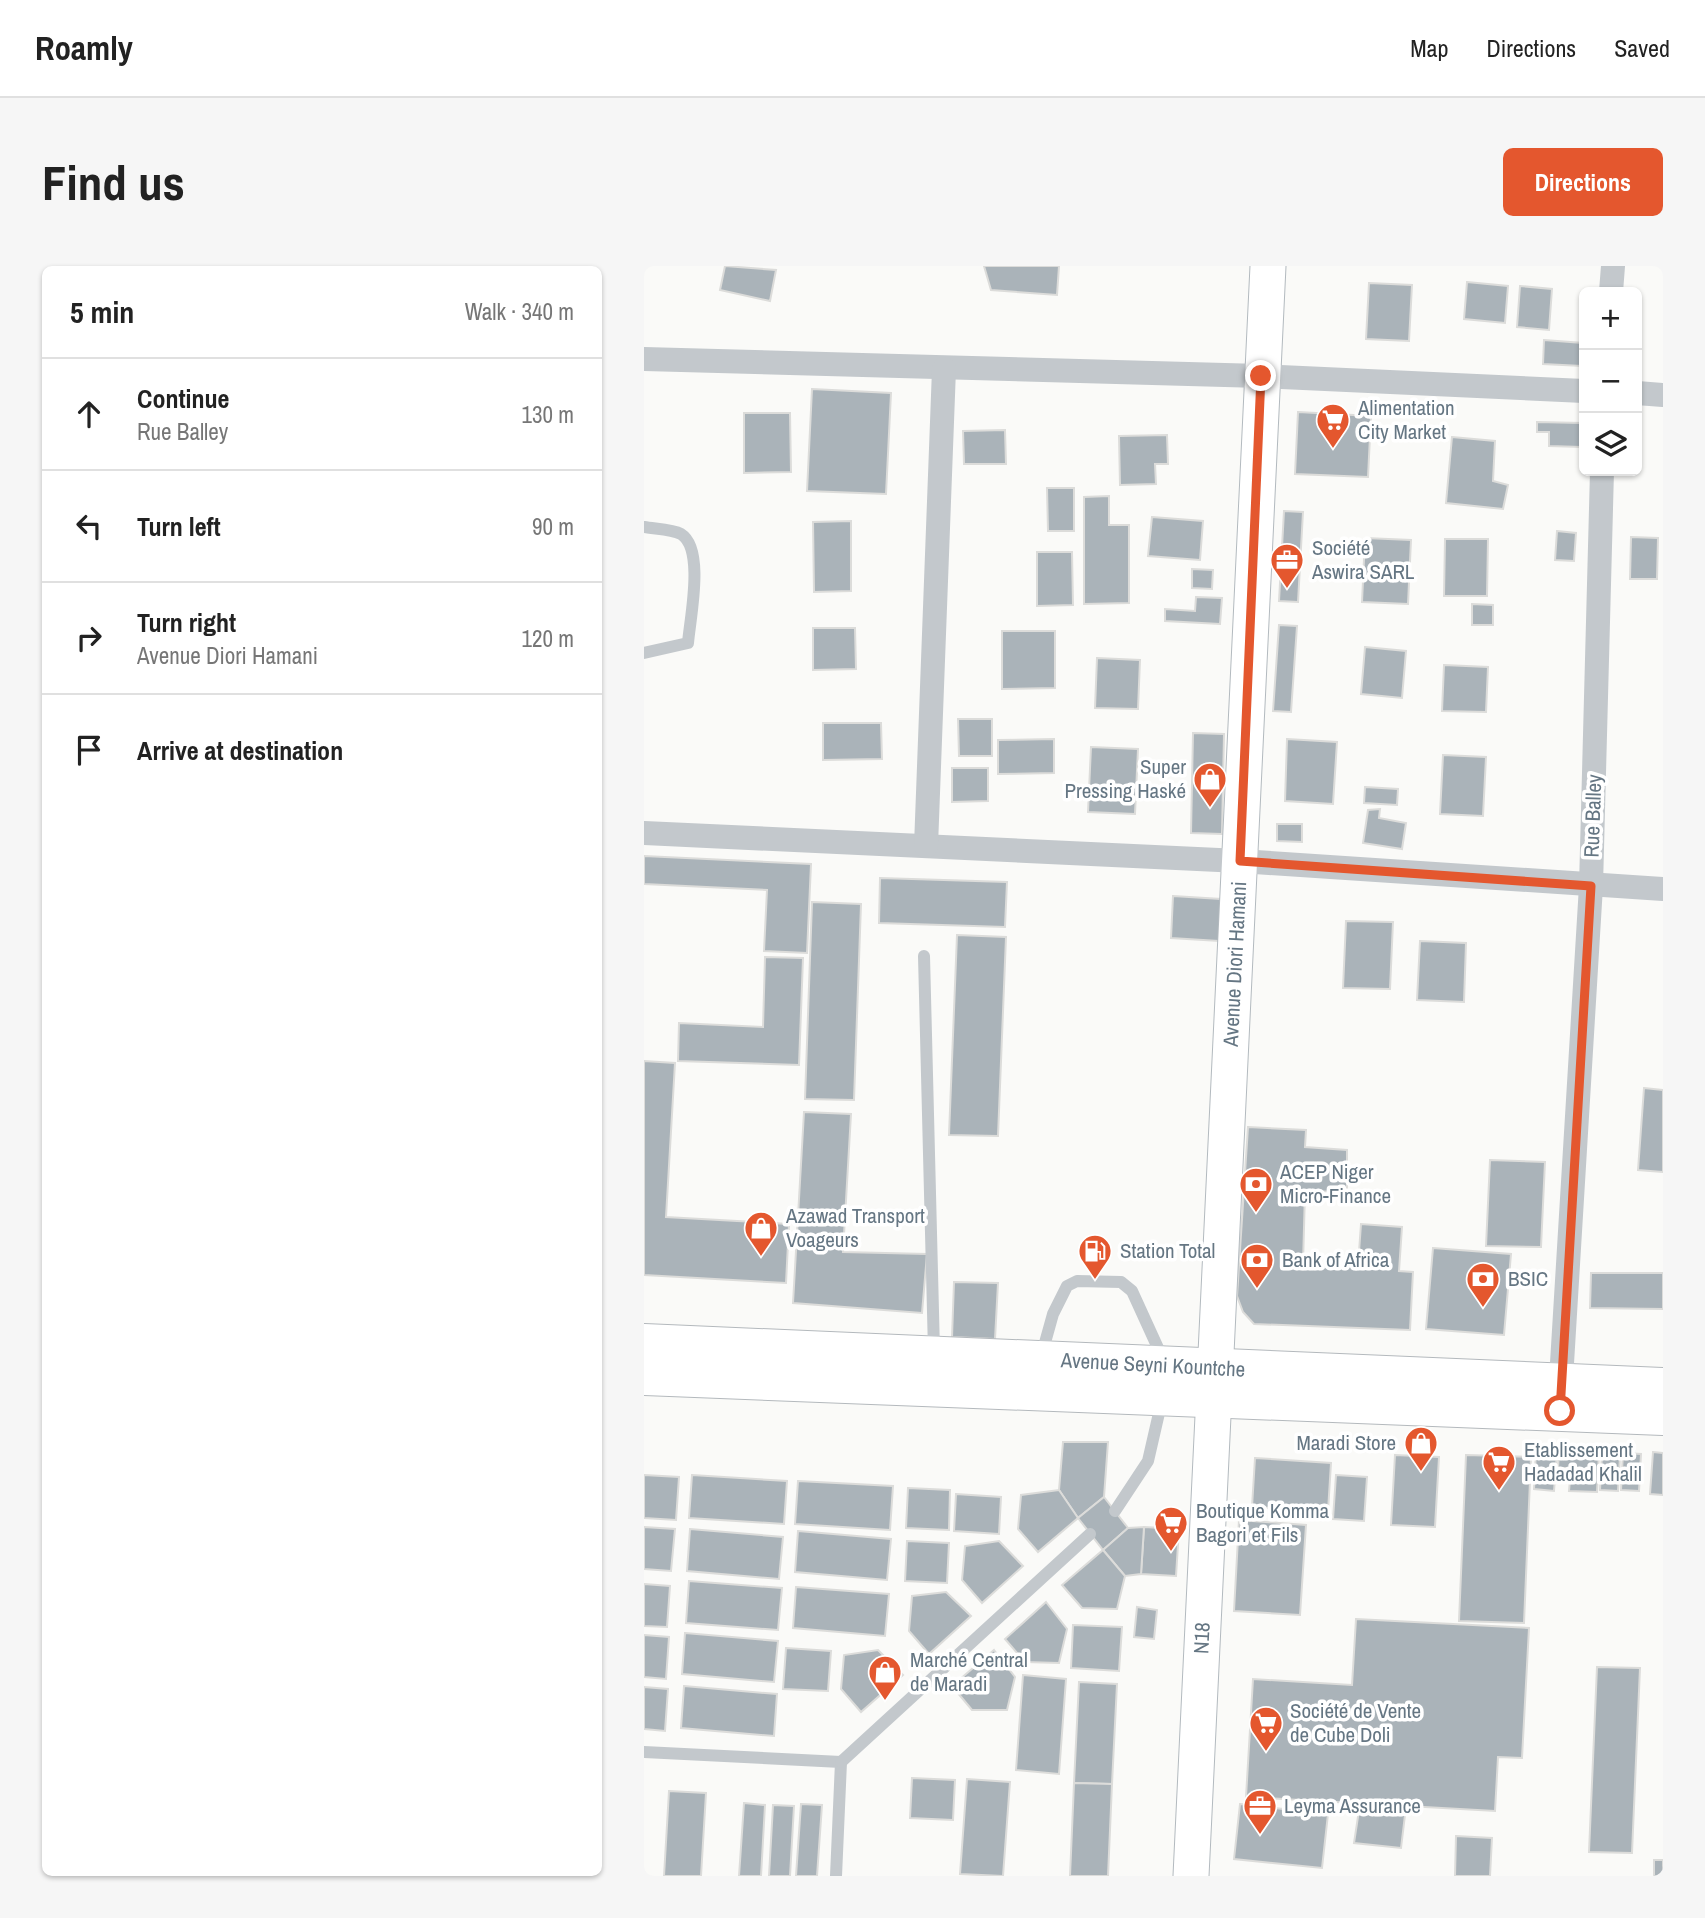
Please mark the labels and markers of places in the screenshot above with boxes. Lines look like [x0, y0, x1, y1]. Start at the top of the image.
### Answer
place label: Alimentation City Market [1357, 393, 1455, 446]
supermarket icon: Alimentation City Market [1314, 401, 1352, 450]
place label: Société Aswira SARL [1311, 533, 1415, 586]
office icon: Société Aswira SARL [1268, 541, 1306, 590]
place label: Super Pressing Haské [1064, 752, 1186, 805]
shop icon: Super Pressing Haské [1191, 760, 1229, 809]
place label: ACEP Niger Micro-Finance [1279, 1157, 1391, 1210]
bank icon: ACEP Niger Micro-Finance [1237, 1165, 1275, 1214]
place label: Azawad Transport Voageurs [785, 1201, 925, 1254]
shop icon: Azawad Transport Voageurs [742, 1209, 780, 1258]
fuel station icon: Station Total [1076, 1232, 1114, 1281]
place label: Station Total [1120, 1236, 1215, 1265]
bank icon: Bank of Africa [1238, 1241, 1276, 1290]
place label: Bank of Africa [1282, 1245, 1390, 1274]
bank icon: BSIC [1464, 1260, 1502, 1309]
place label: BSIC [1508, 1264, 1548, 1293]
shop icon: Maradi Store [1402, 1424, 1440, 1473]
place label: Maradi Store [1296, 1428, 1396, 1457]
place label: Etablissement Hadadad Khalil [1524, 1435, 1642, 1488]
supermarket icon: Etablissement Hadadad Khalil [1480, 1443, 1518, 1492]
place label: Boutique Komma Bagori et Fils [1196, 1496, 1329, 1549]
supermarket icon: Boutique Komma Bagori et Fils [1152, 1504, 1190, 1553]
place label: Marché Central de Maradi [910, 1645, 1028, 1698]
shop icon: Marché Central de Maradi [866, 1653, 904, 1702]
place label: Société de Vente de Cube Doli [1290, 1696, 1421, 1749]
supermarket icon: Société de Vente de Cube Doli [1247, 1704, 1285, 1753]
office icon: Leyma Assurance [1241, 1787, 1279, 1836]
place label: Leyma Assurance [1284, 1791, 1421, 1820]

